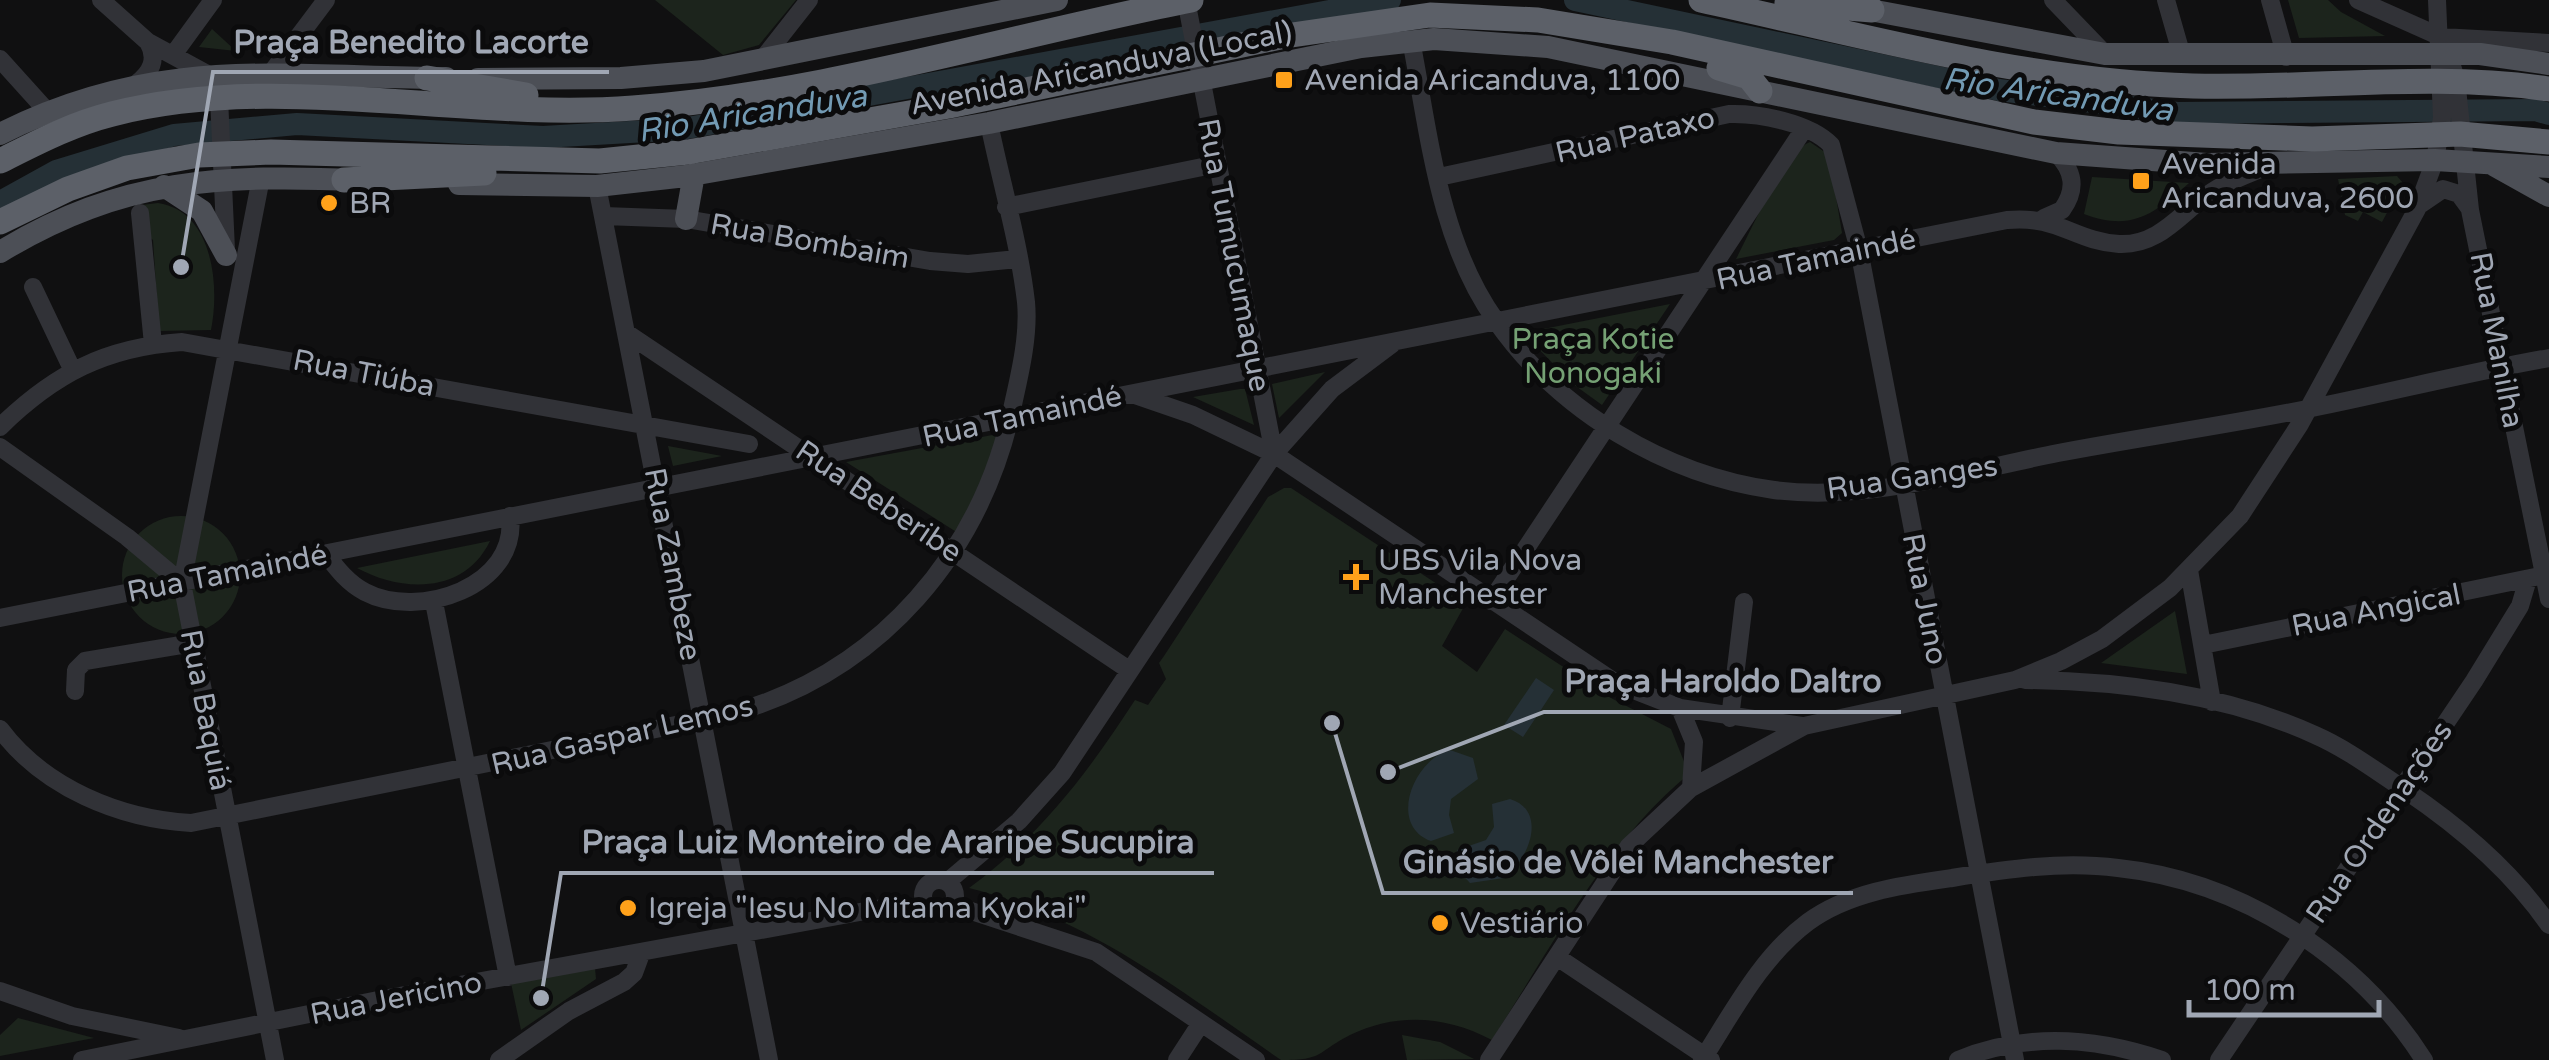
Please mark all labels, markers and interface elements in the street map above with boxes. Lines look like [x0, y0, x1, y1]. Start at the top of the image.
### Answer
callout: Praça Benedito Lacorte [213, 10, 609, 72]
street label: Avenida Aricanduva (Local) [907, 13, 1295, 124]
text: Praça Benedito Lacorte [233, 24, 589, 62]
water label: Rio Aricanduva [1941, 60, 2176, 130]
place label: Avenida Aricanduva, 1100 [1304, 62, 1680, 99]
marker: Avenida Aricanduva, 1100 [1273, 69, 1295, 91]
water label: Rio Aricanduva [635, 77, 870, 151]
street label: Rua Pataxo [1552, 99, 1718, 172]
street label: Rua Tumucumaque [1189, 115, 1278, 395]
place label: Avenida Aricanduva, 2600 [2161, 146, 2414, 217]
marker: Avenida Aricanduva, 2600 [2130, 170, 2152, 192]
place label: BR [349, 185, 391, 222]
marker: BR [318, 192, 340, 214]
street label: Rua Bombaim [707, 206, 912, 277]
street label: Rua Tamaindé [1713, 220, 1919, 299]
street label: Rua Manilha [2461, 249, 2532, 431]
park label: Praça Kotie Nonogaki [1511, 321, 1675, 392]
street label: Rua Tiúba [290, 342, 438, 405]
street label: Rua Tamaindé [919, 377, 1125, 456]
street label: Rua Beberibe [788, 432, 969, 571]
street label: Rua Ganges [1824, 447, 2000, 508]
street label: Rua Zambeze [636, 465, 709, 664]
street label: Rua Juno [1894, 530, 1955, 668]
street label: Rua Tamaindé [124, 536, 330, 611]
place label: UBS Vila Nova Manchester [1378, 542, 1582, 613]
marker: UBS Vila Nova Manchester [1343, 564, 1369, 590]
street label: Rua Angical [2288, 576, 2464, 645]
street label: Rua Baquiá [172, 626, 239, 794]
callout: Praça Haroldo Daltro [1544, 650, 1901, 712]
text: Praça Haroldo Daltro [1564, 663, 1882, 701]
street label: Rua Gaspar Lemos [487, 687, 757, 784]
street label: Rua Ordenações [2298, 714, 2461, 930]
callout: Praça Luiz Monteiro de Araripe Sucupira [561, 811, 1214, 873]
text: Praça Luiz Monteiro de Araripe Sucupira [582, 824, 1194, 862]
callout: Ginásio de Vôlei Manchester [1383, 831, 1853, 893]
text: Ginásio de Vôlei Manchester [1403, 844, 1834, 882]
place label: Igreja "Iesu No Mitama Kyokai" [648, 890, 1087, 927]
marker: Igreja "Iesu No Mitama Kyokai" [617, 897, 639, 919]
place label: Vestiário [1460, 905, 1583, 942]
marker: Vestiário [1429, 912, 1451, 934]
scale bar [2189, 955, 2379, 1017]
street label: Rua Jericino [307, 964, 485, 1033]
text: 100 m [2204, 972, 2296, 1009]

